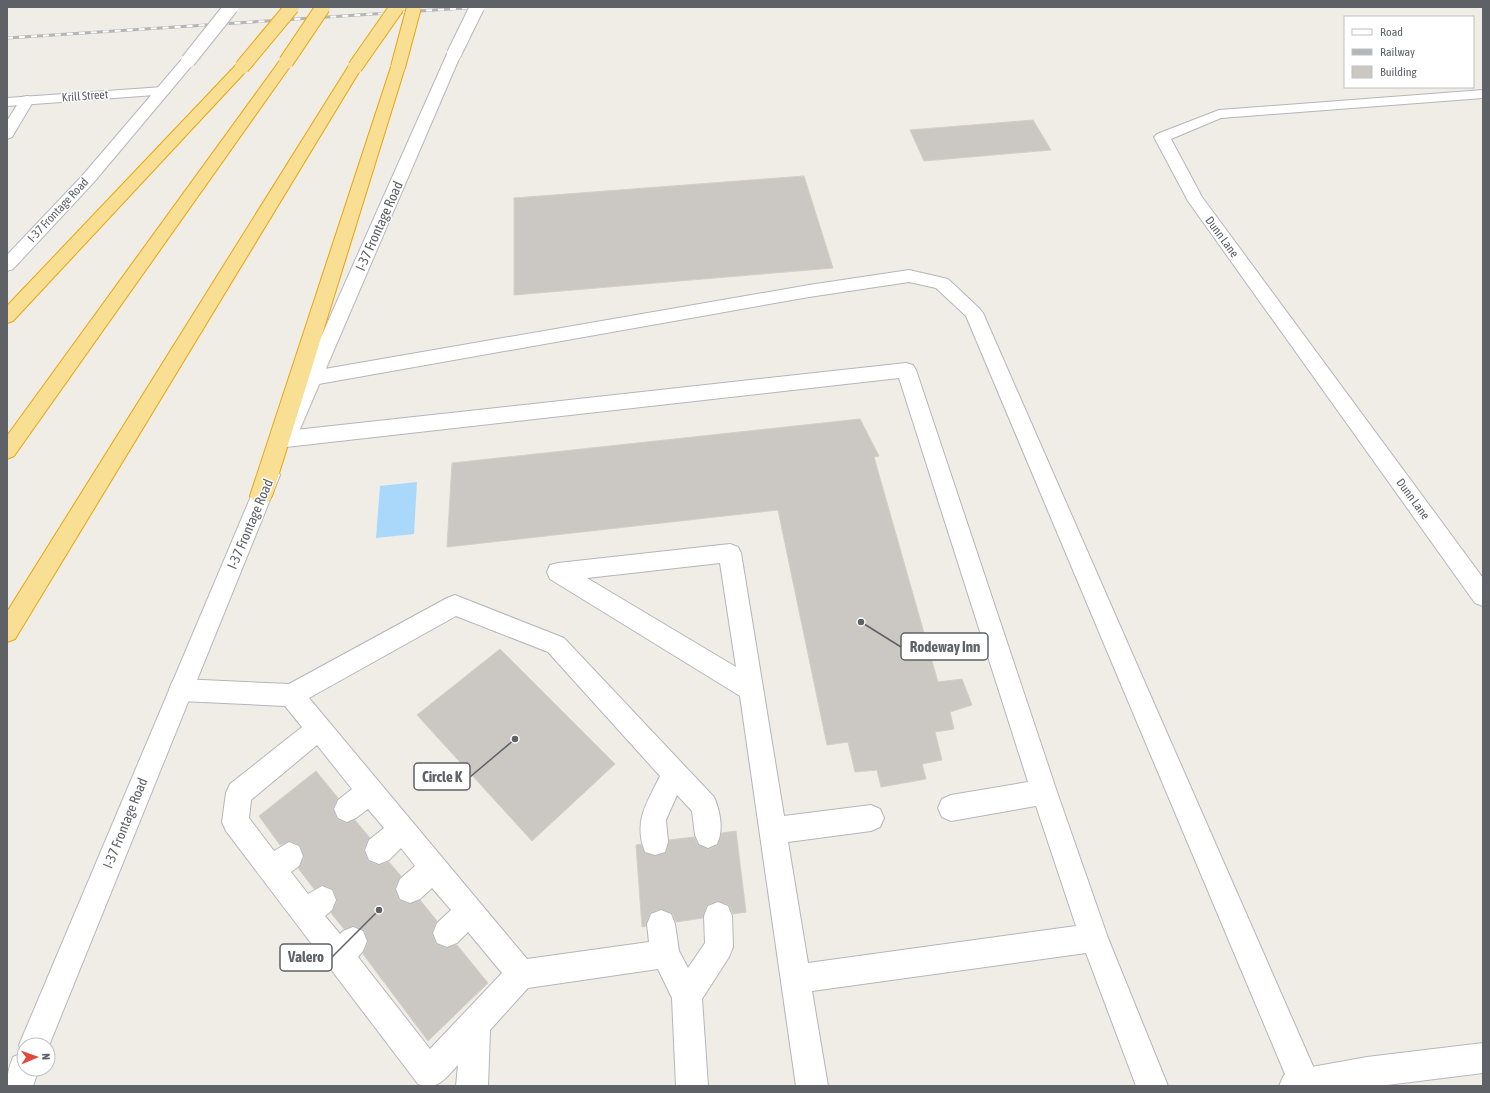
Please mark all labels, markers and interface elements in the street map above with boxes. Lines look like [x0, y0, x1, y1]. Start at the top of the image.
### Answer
legend [1344, 16, 1474, 88]
text: Road [1380, 25, 1403, 39]
text: Railway [1380, 45, 1415, 59]
text: Building [1380, 65, 1418, 79]
street label: Krill Street [61, 87, 109, 105]
street label: I-37 Frontage Road [25, 175, 91, 245]
street label: I-37 Frontage Road [352, 179, 406, 273]
street label: Dunn Lane [1202, 214, 1242, 260]
street label: Dunn Lane [1393, 476, 1433, 522]
street label: I-37 Frontage Road [224, 477, 276, 571]
callout: Rodeway Inn [901, 633, 988, 660]
text: Rodeway Inn [910, 638, 980, 655]
callout: Circle K [414, 763, 470, 790]
text: Circle K [422, 768, 463, 785]
street label: I-37 Frontage Road [100, 775, 150, 871]
callout: Valero [280, 944, 332, 971]
text: Valero [287, 948, 324, 965]
north arrow [16, 1037, 56, 1077]
text: N [40, 1053, 52, 1060]

